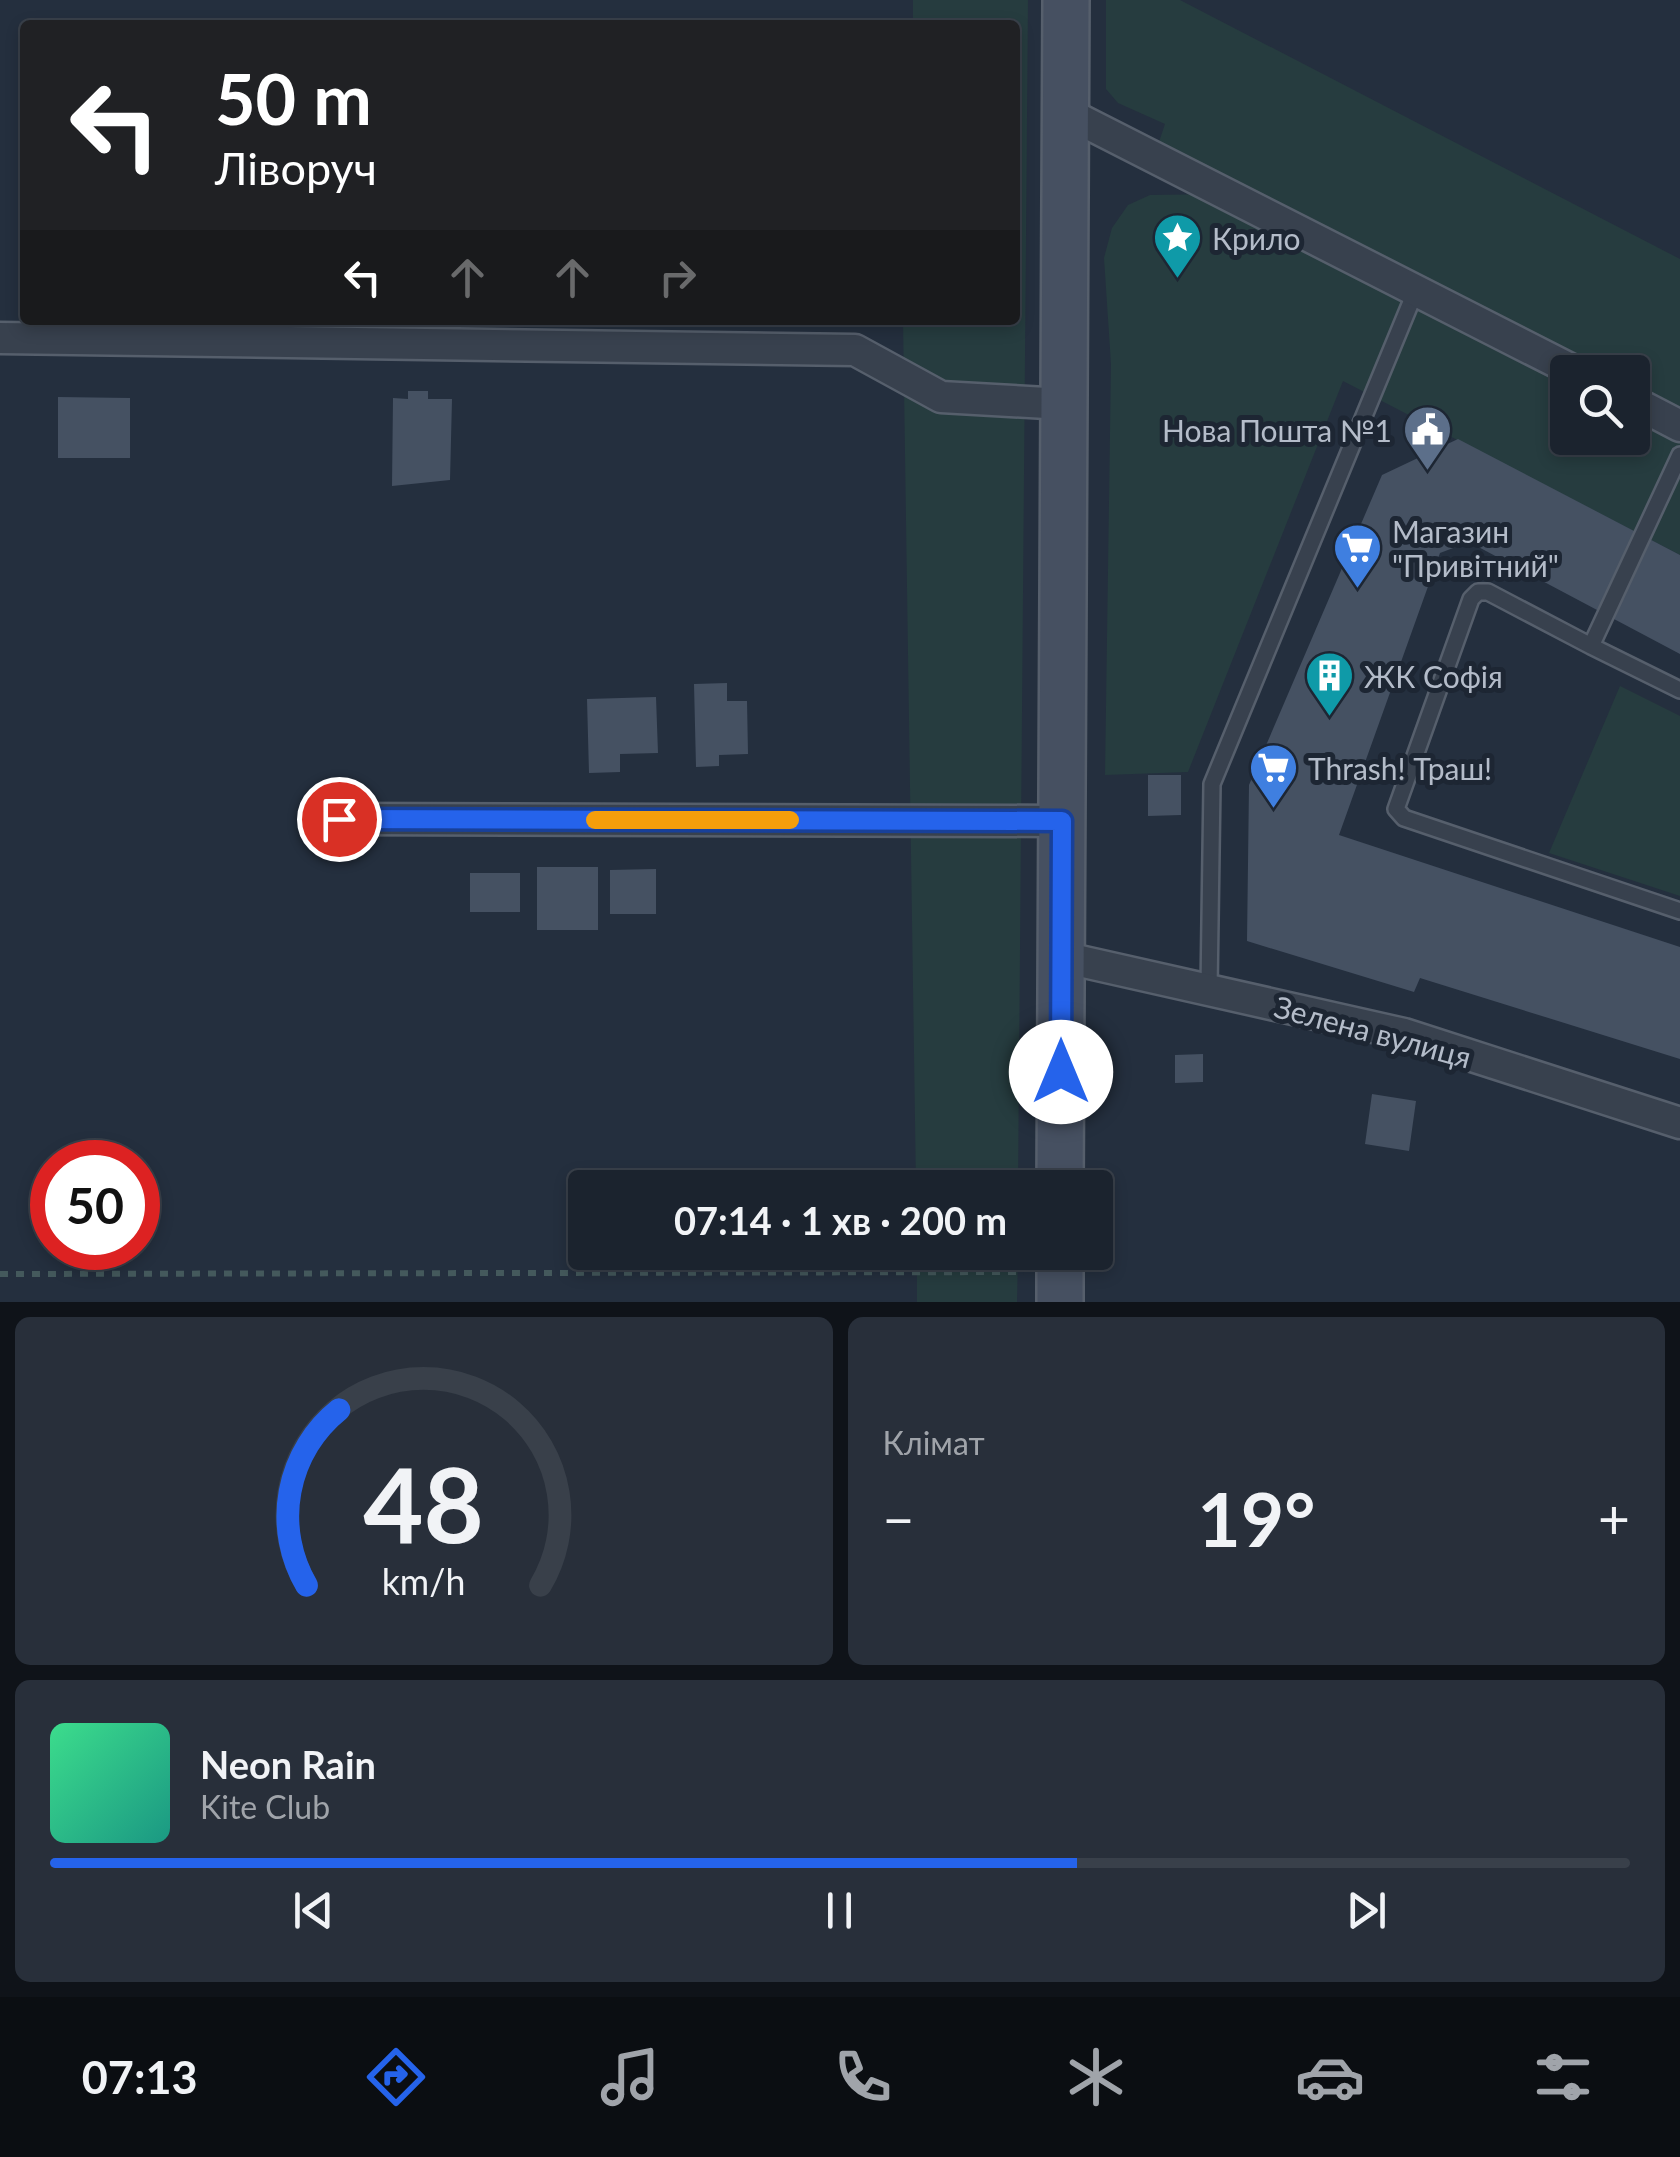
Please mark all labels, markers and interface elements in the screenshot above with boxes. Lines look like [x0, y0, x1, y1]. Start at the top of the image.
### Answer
text: 50 m [215, 56, 372, 140]
icon: left [50, 60, 180, 190]
text: Ліворуч [215, 141, 377, 195]
place icon: Крило [1151, 212, 1203, 280]
place label: Крило [1212, 220, 1301, 256]
icon: left [335, 250, 390, 305]
icon: ahead [440, 250, 495, 305]
icon: ahead [545, 250, 600, 305]
icon: right [650, 250, 705, 305]
map controls [1550, 355, 1650, 455]
button: search [1550, 355, 1650, 455]
public building icon: Нова Пошта №1 [1401, 404, 1453, 472]
place label: Нова Пошта №1 [1162, 412, 1392, 448]
place label: Магазин "Привітний" [1392, 513, 1559, 583]
supermarket icon: Магазин "Привітний" [1331, 522, 1383, 590]
building icon: ЖК Софія [1303, 650, 1355, 718]
place label: ЖК Софія [1364, 658, 1503, 694]
supermarket icon: Thrash! Траш! [1247, 742, 1299, 810]
place label: Thrash! Траш! [1308, 750, 1492, 786]
pin [297, 777, 382, 862]
icon: arrive [312, 792, 367, 847]
street label: Зелена вулиця [1271, 987, 1475, 1075]
position arrow [1009, 1020, 1113, 1124]
speed limit sign: 50 [30, 1140, 160, 1270]
text: 07:14 · 1 хв · 200 m [674, 1197, 1007, 1243]
text: Клімат [883, 1423, 985, 1462]
text: 48 [363, 1440, 484, 1565]
text: 19° [1197, 1473, 1315, 1563]
text: − [883, 1485, 914, 1551]
text: + [1598, 1485, 1630, 1551]
text: km/h [382, 1560, 466, 1603]
text: Neon Rain [200, 1741, 376, 1787]
text: Kite Club [200, 1787, 330, 1826]
icon: previous [286, 1883, 341, 1938]
icon: pause [812, 1883, 867, 1938]
icon: next [1339, 1883, 1394, 1938]
icon: directions [361, 2042, 431, 2112]
icon: music [595, 2042, 665, 2112]
icon: phone [828, 2042, 898, 2112]
icon: climate [1061, 2042, 1131, 2112]
icon: car [1295, 2042, 1365, 2112]
icon: filters [1528, 2042, 1598, 2112]
text: 07:13 [82, 2050, 198, 2104]

